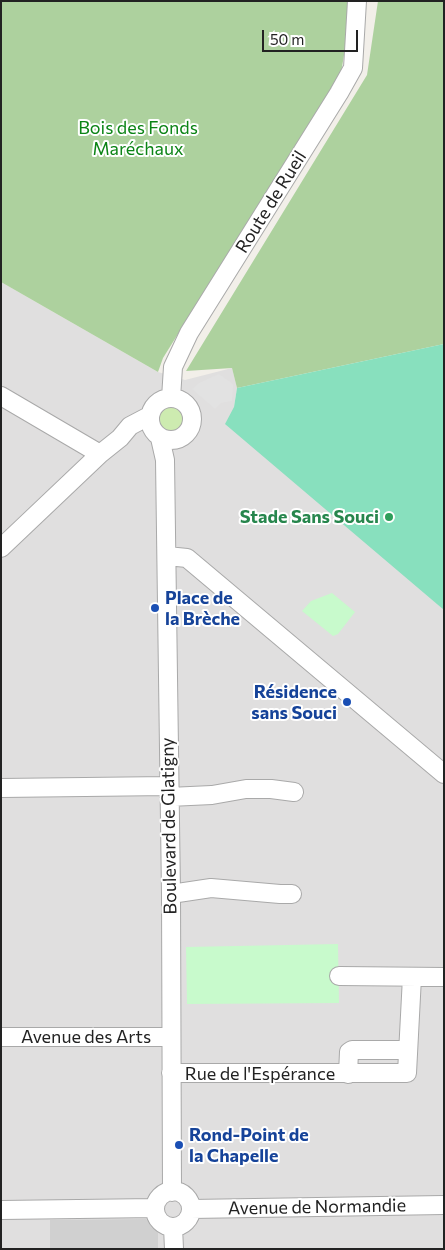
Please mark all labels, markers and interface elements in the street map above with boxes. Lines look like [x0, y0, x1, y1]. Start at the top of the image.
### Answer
scale bar [265, 20, 361, 52]
text: 50 m [270, 30, 304, 48]
park label: Bois des Fonds Maréchaux [78, 117, 198, 160]
street label: Route de Rueil [231, 147, 311, 257]
place label: Stade Sans Souci [240, 506, 379, 528]
marker: Stade Sans Souci [383, 511, 395, 523]
place label: Place de la Brèche [165, 587, 240, 630]
marker: Place de la Brèche [149, 602, 161, 614]
place label: Résidence sans Souci [251, 681, 337, 724]
marker: Résidence sans Souci [341, 696, 353, 708]
street label: Boulevard de Glatigny [157, 737, 181, 915]
street label: Avenue des Arts [21, 1026, 151, 1048]
street label: Rue de l'Espérance [185, 1063, 335, 1085]
place label: Rond-Point de la Chapelle [189, 1124, 309, 1166]
marker: Rond-Point de la Chapelle [173, 1139, 185, 1151]
street label: Avenue de Normandie [228, 1195, 406, 1219]

